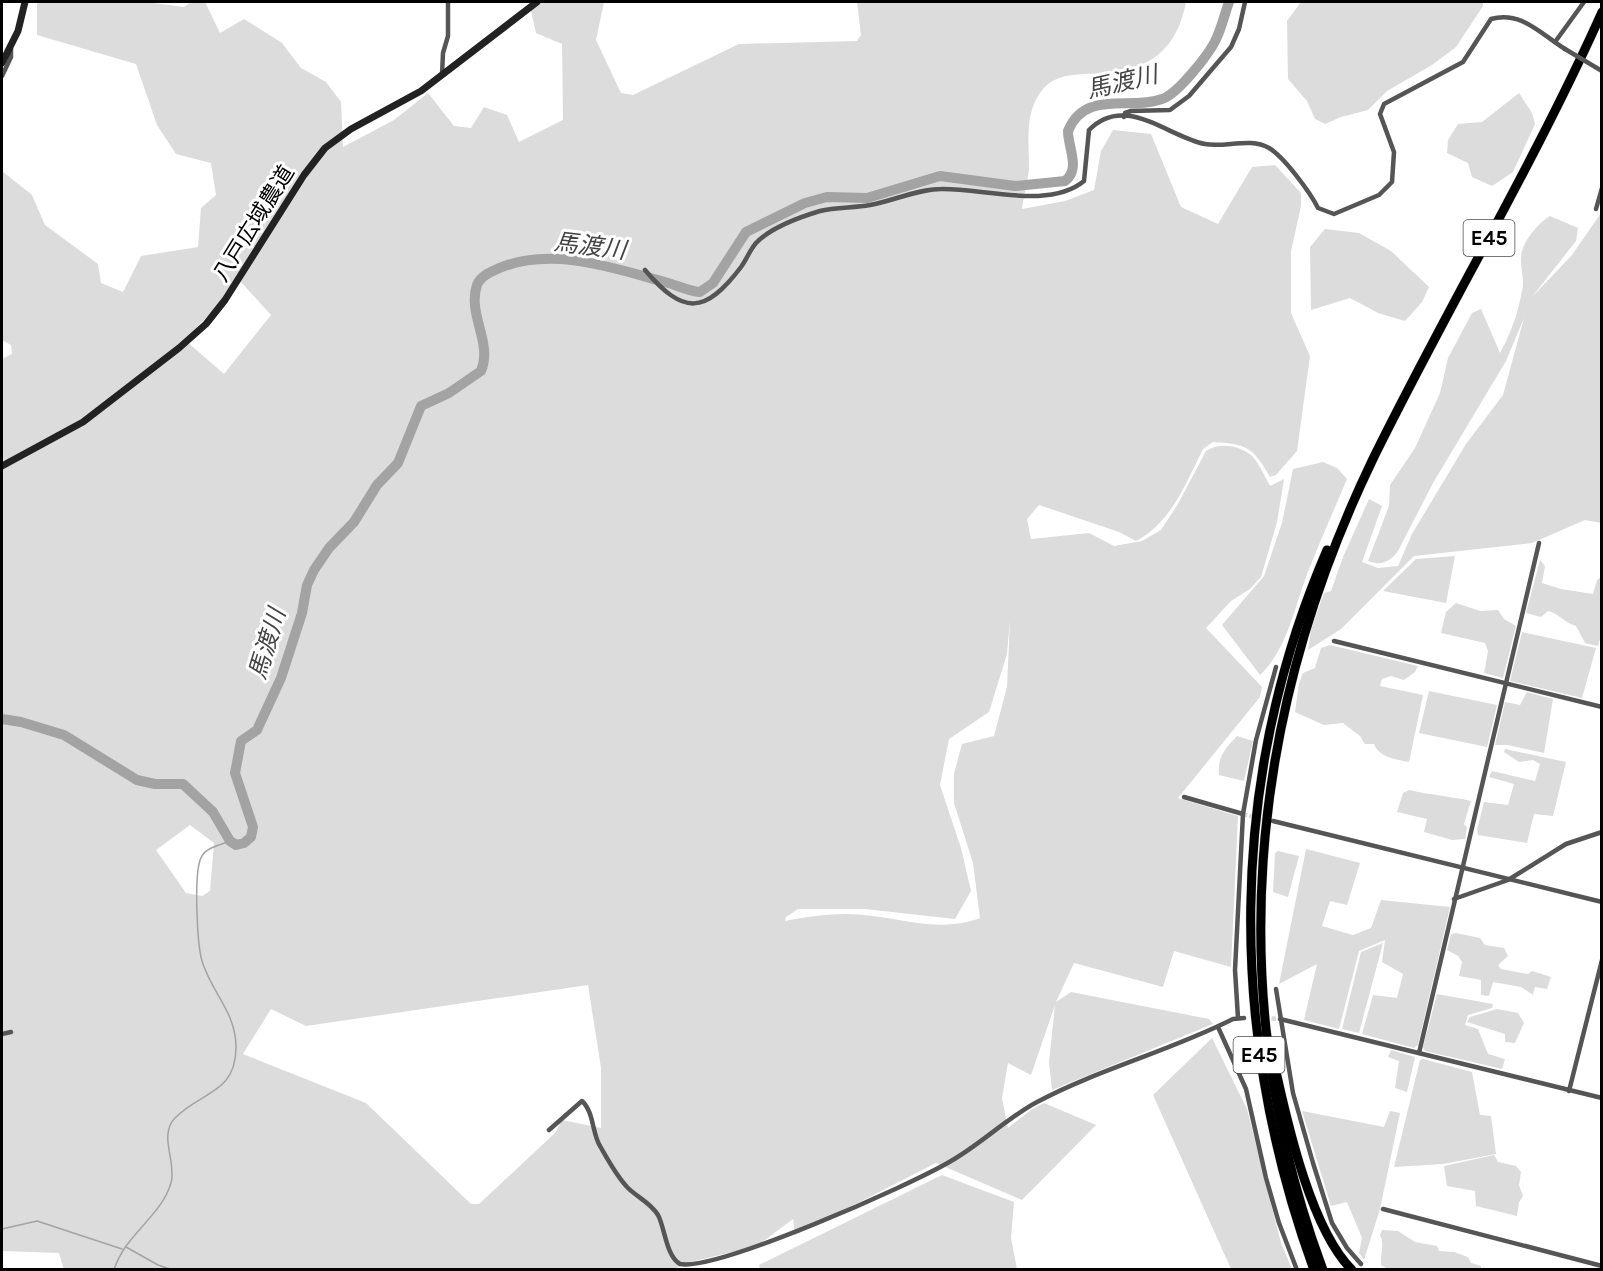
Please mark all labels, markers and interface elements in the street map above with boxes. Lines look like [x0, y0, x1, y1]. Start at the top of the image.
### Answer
water label: 馬渡川 [1084, 60, 1163, 104]
street label: 八戸広域農道 [208, 161, 300, 286]
road number: E45 [1464, 220, 1514, 256]
water label: 馬渡川 [553, 228, 630, 265]
water label: 馬渡川 [243, 603, 292, 683]
road number: E45 [1234, 1037, 1284, 1073]

